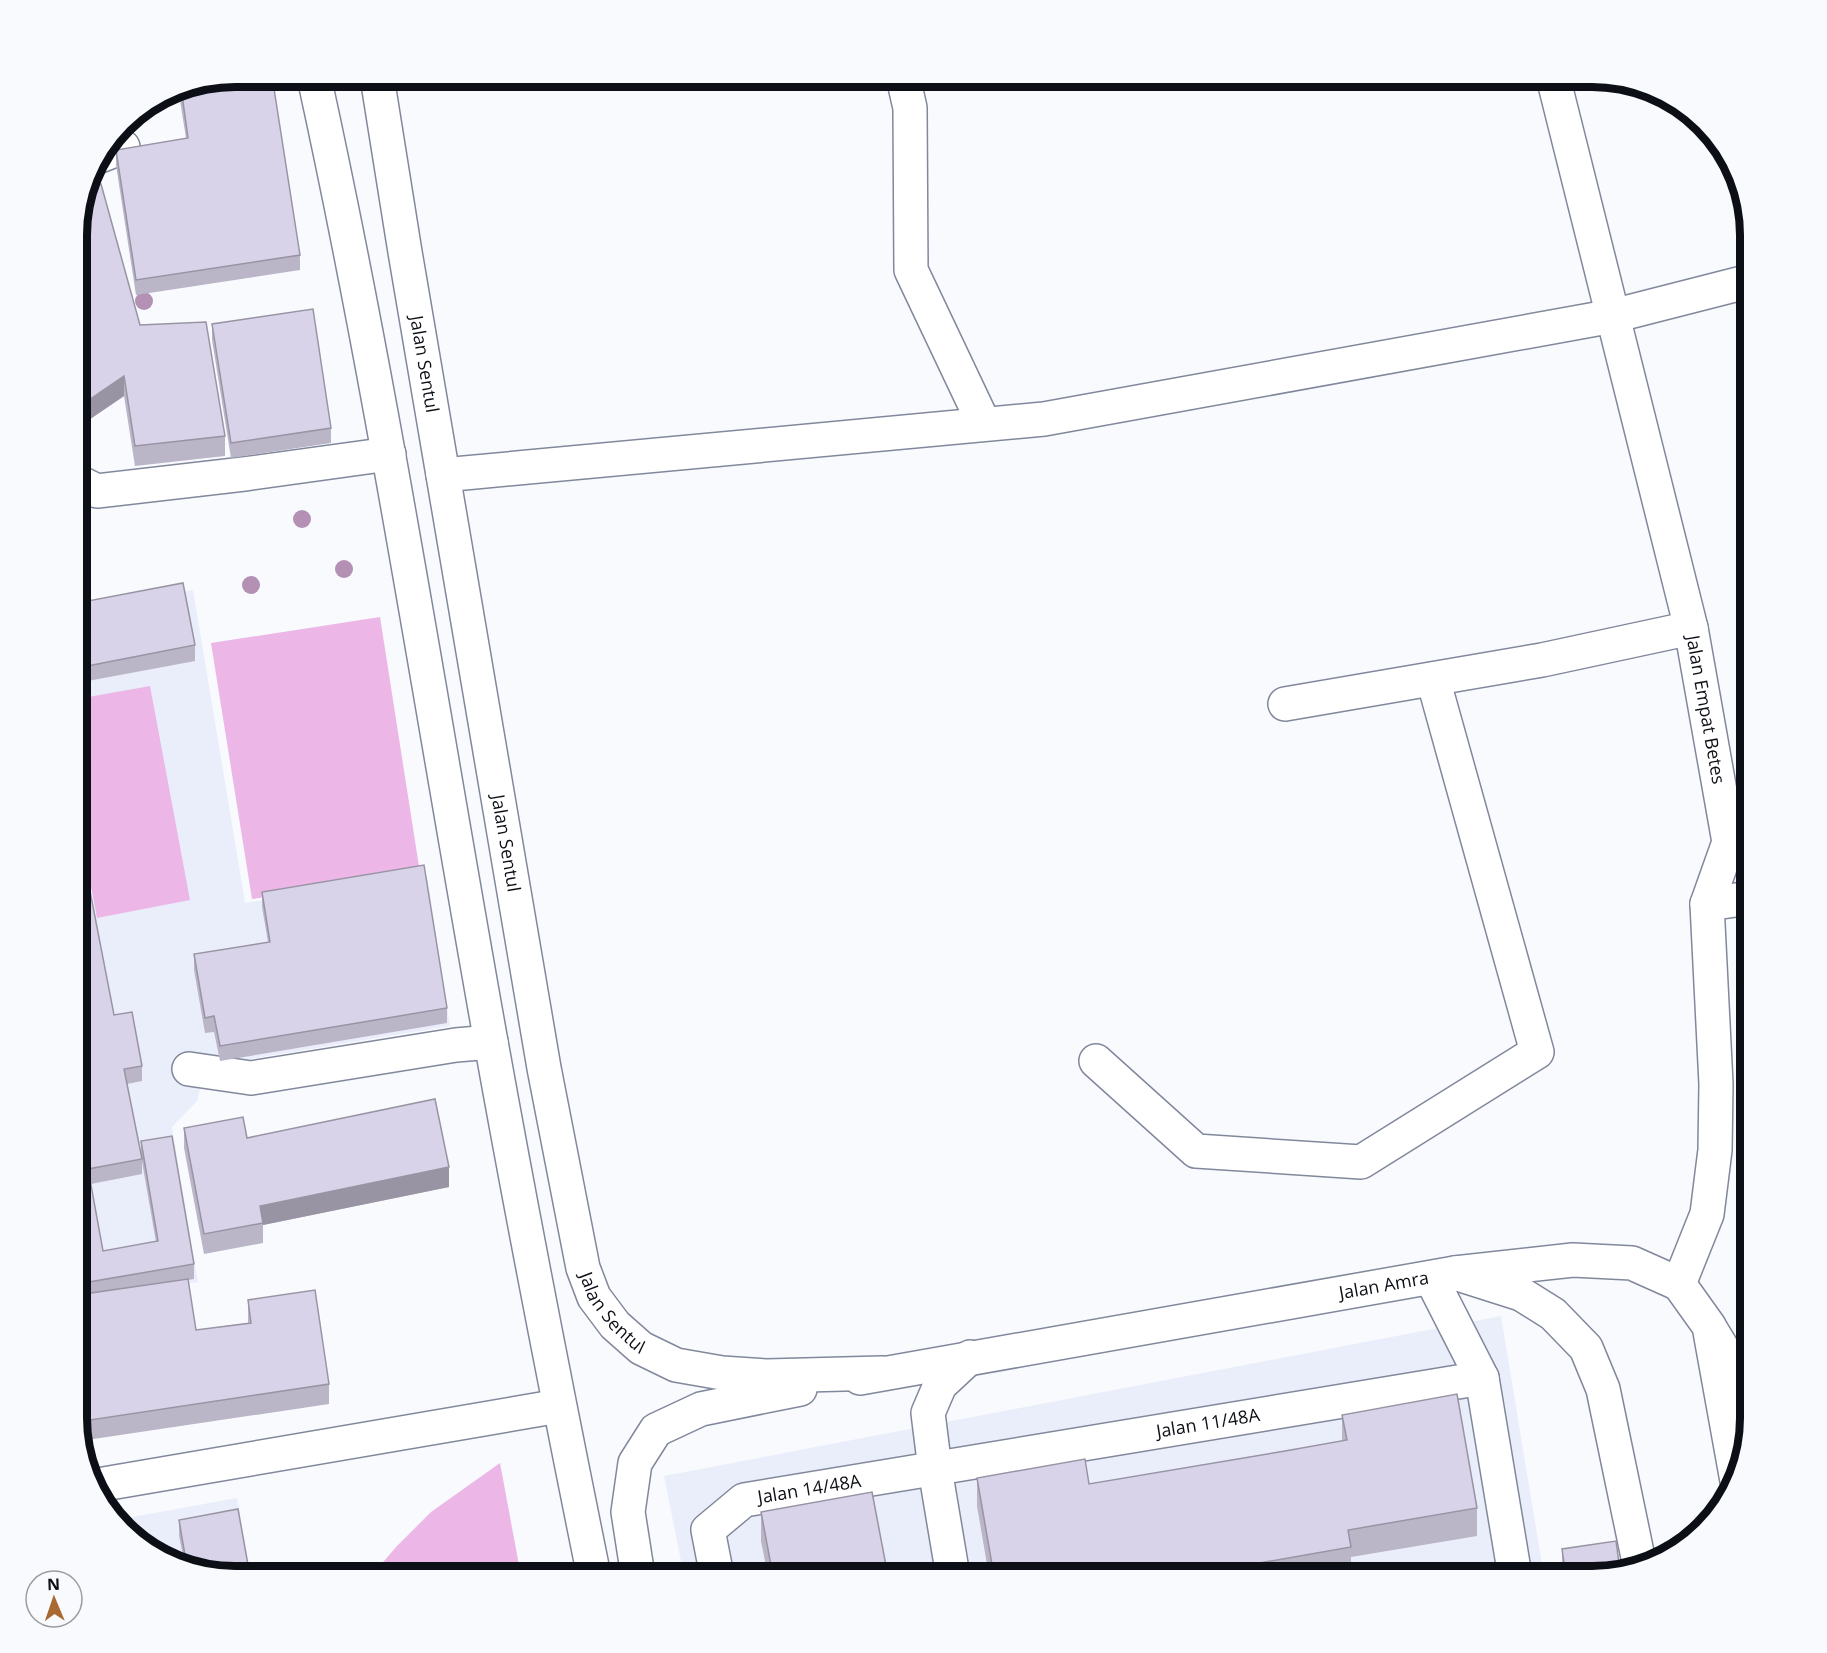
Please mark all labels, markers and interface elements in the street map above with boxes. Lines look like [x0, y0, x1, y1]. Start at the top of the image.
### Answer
street label: Jalan Sentul [405, 312, 445, 414]
street label: Jalan Empat Betes [1681, 631, 1731, 786]
street label: Jalan Sentul [486, 791, 527, 894]
street label: Jalan Amra [1335, 1265, 1430, 1305]
street label: Jalan Sentul [574, 1266, 649, 1359]
street label: Jalan 11/48A [1152, 1402, 1262, 1443]
street label: Jalan 14/48A [754, 1468, 863, 1509]
north arrow [24, 1569, 84, 1629]
text: N [47, 1573, 60, 1595]

